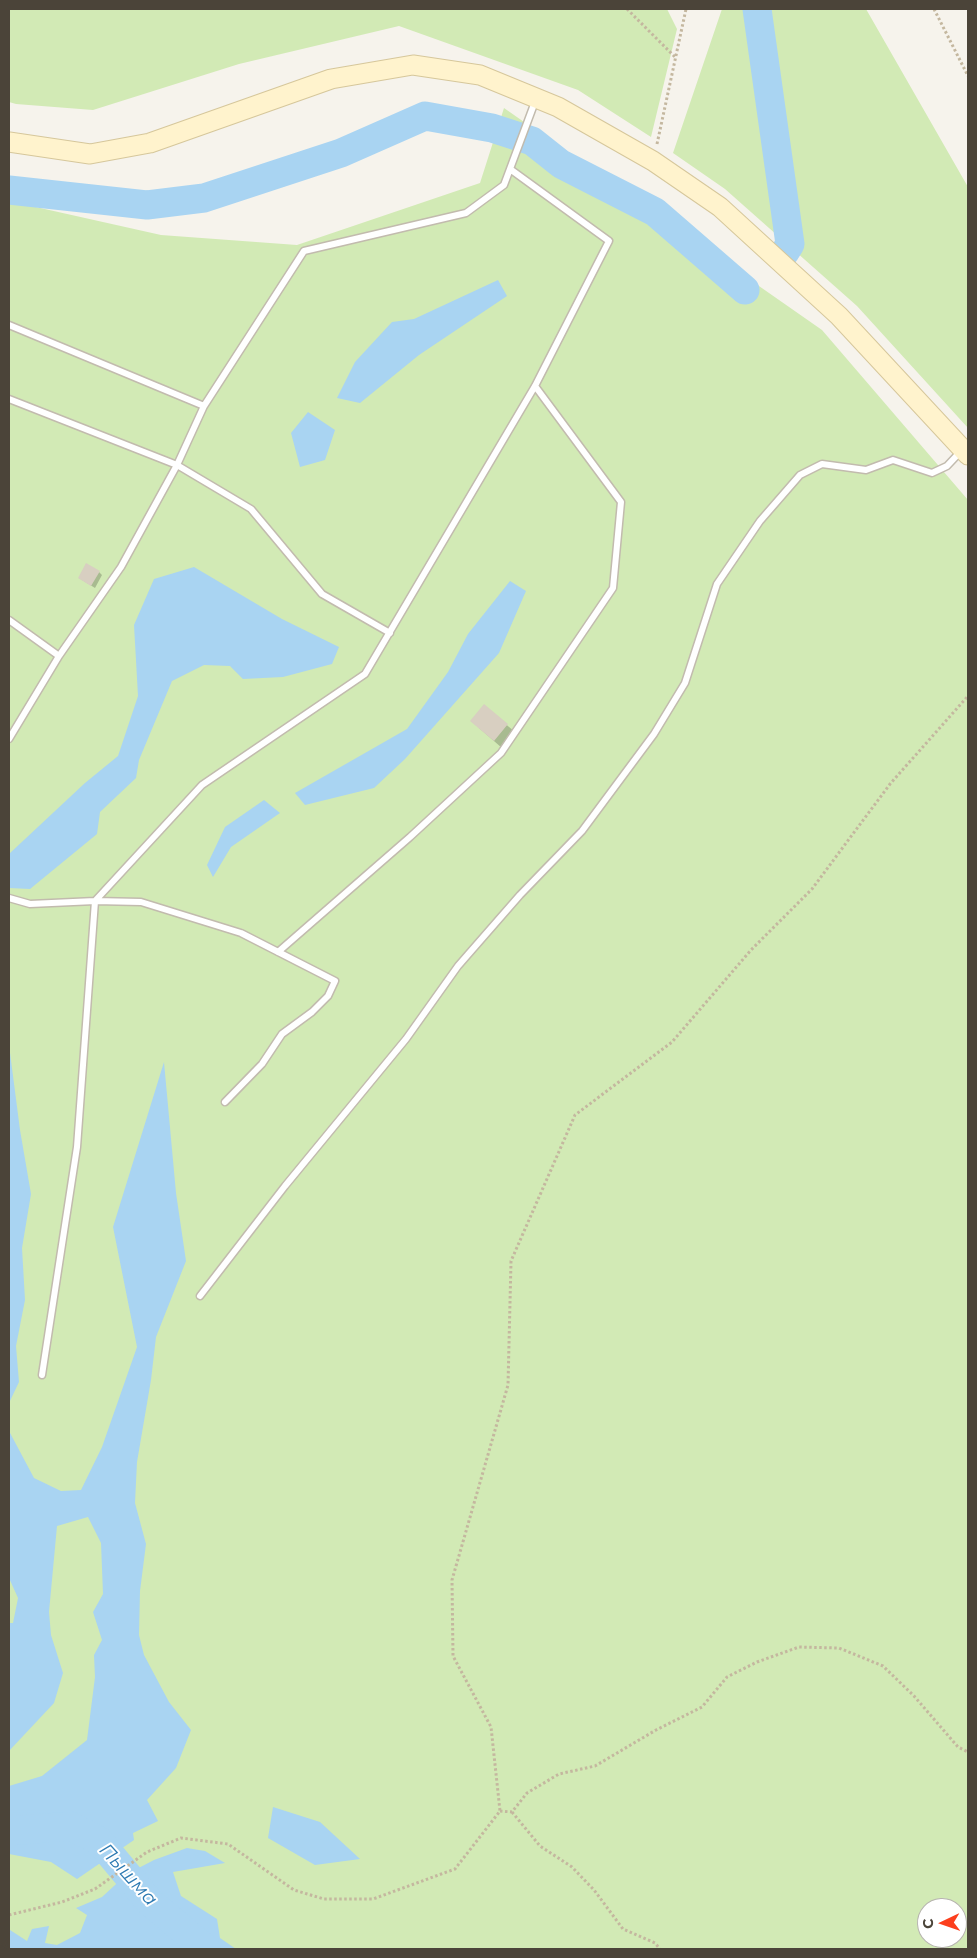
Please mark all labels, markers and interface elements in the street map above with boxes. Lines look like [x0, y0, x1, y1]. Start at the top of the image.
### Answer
water label: Пышма [94, 1839, 162, 1911]
north arrow [917, 1898, 967, 1948]
text: С [919, 1918, 937, 1929]

